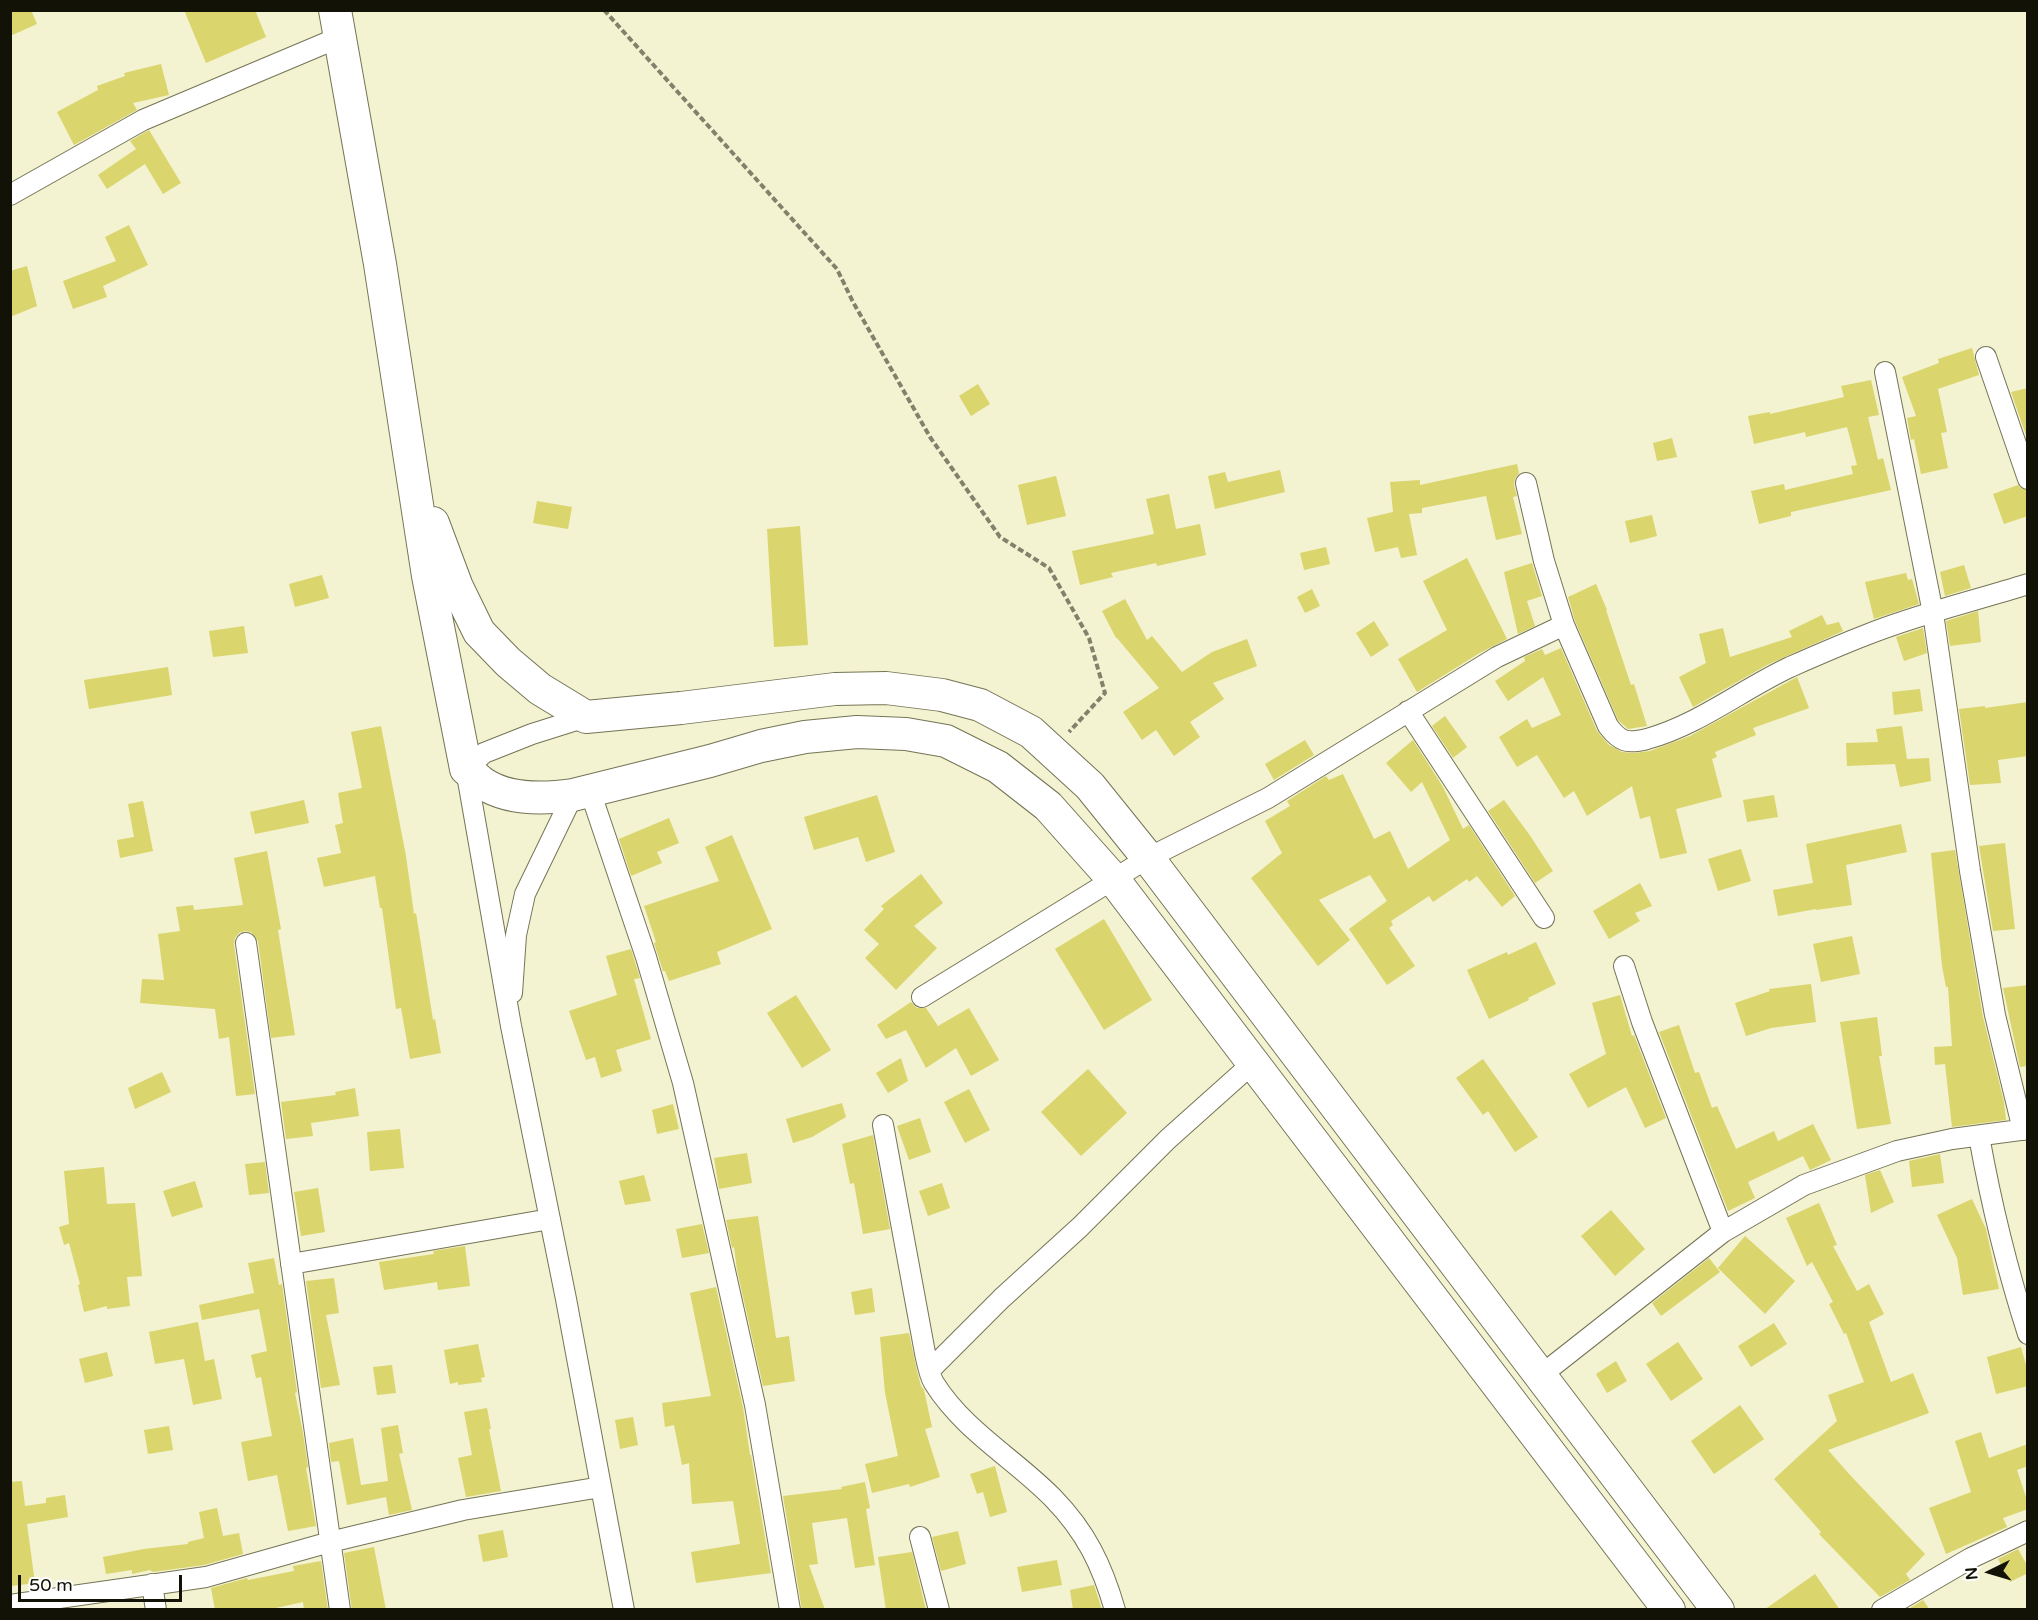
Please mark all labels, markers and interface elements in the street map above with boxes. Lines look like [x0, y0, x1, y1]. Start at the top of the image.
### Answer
north arrow [1960, 1542, 2020, 1602]
scale bar [21, 1563, 184, 1601]
text: N [1962, 1566, 1983, 1581]
text: 50 m [29, 1574, 73, 1596]

